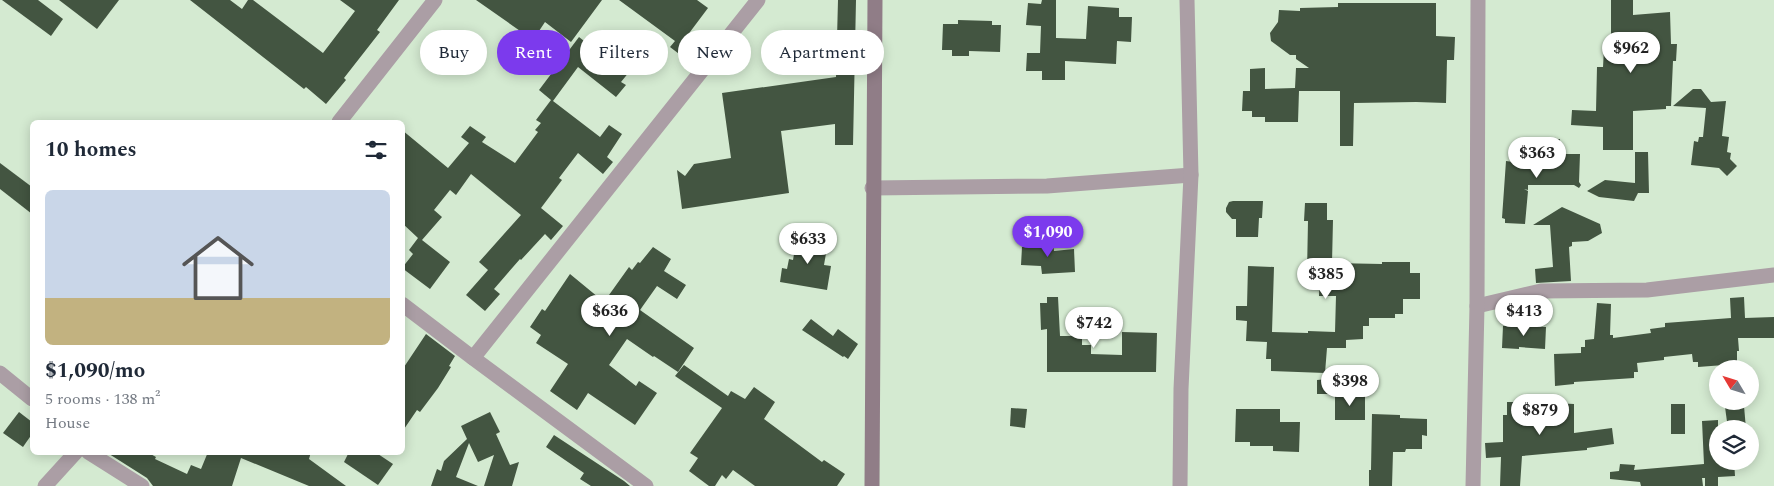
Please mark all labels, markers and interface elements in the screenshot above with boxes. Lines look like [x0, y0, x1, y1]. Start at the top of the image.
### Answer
chip: Buy [420, 30, 487, 75]
chip: Rent [497, 30, 570, 75]
chip: Filters [580, 30, 668, 75]
chip: New [678, 30, 751, 75]
chip: Apartment [761, 30, 884, 75]
pin: $962 [1601, 32, 1661, 74]
text: $962 [1613, 36, 1649, 60]
text: 10 homes [45, 134, 137, 166]
icon: filters [362, 136, 390, 164]
pin: $363 [1507, 136, 1567, 179]
text: $363 [1519, 141, 1555, 165]
pin: $1,090 [1007, 216, 1089, 258]
text: $1,090 [1023, 220, 1073, 244]
pin: $633 [778, 222, 838, 265]
icon: home [173, 223, 263, 313]
text: $633 [790, 227, 826, 251]
pin: $385 [1296, 258, 1356, 300]
text: $385 [1308, 262, 1344, 286]
pin: $636 [580, 294, 640, 337]
pin: $413 [1494, 294, 1554, 337]
text: $636 [592, 299, 628, 323]
text: $413 [1506, 299, 1542, 323]
pin: $742 [1064, 306, 1124, 349]
text: $742 [1076, 311, 1112, 335]
text: $1,090/mo [45, 355, 145, 387]
north arrow [1709, 360, 1759, 410]
map controls [1709, 360, 1759, 470]
pin: $398 [1320, 364, 1380, 407]
text: $398 [1332, 369, 1368, 393]
text: 5 rooms · 138 m² [45, 387, 160, 411]
pin: $879 [1510, 394, 1570, 436]
text: $879 [1522, 398, 1558, 422]
text: House [45, 411, 90, 435]
button: layers [1709, 420, 1759, 470]

